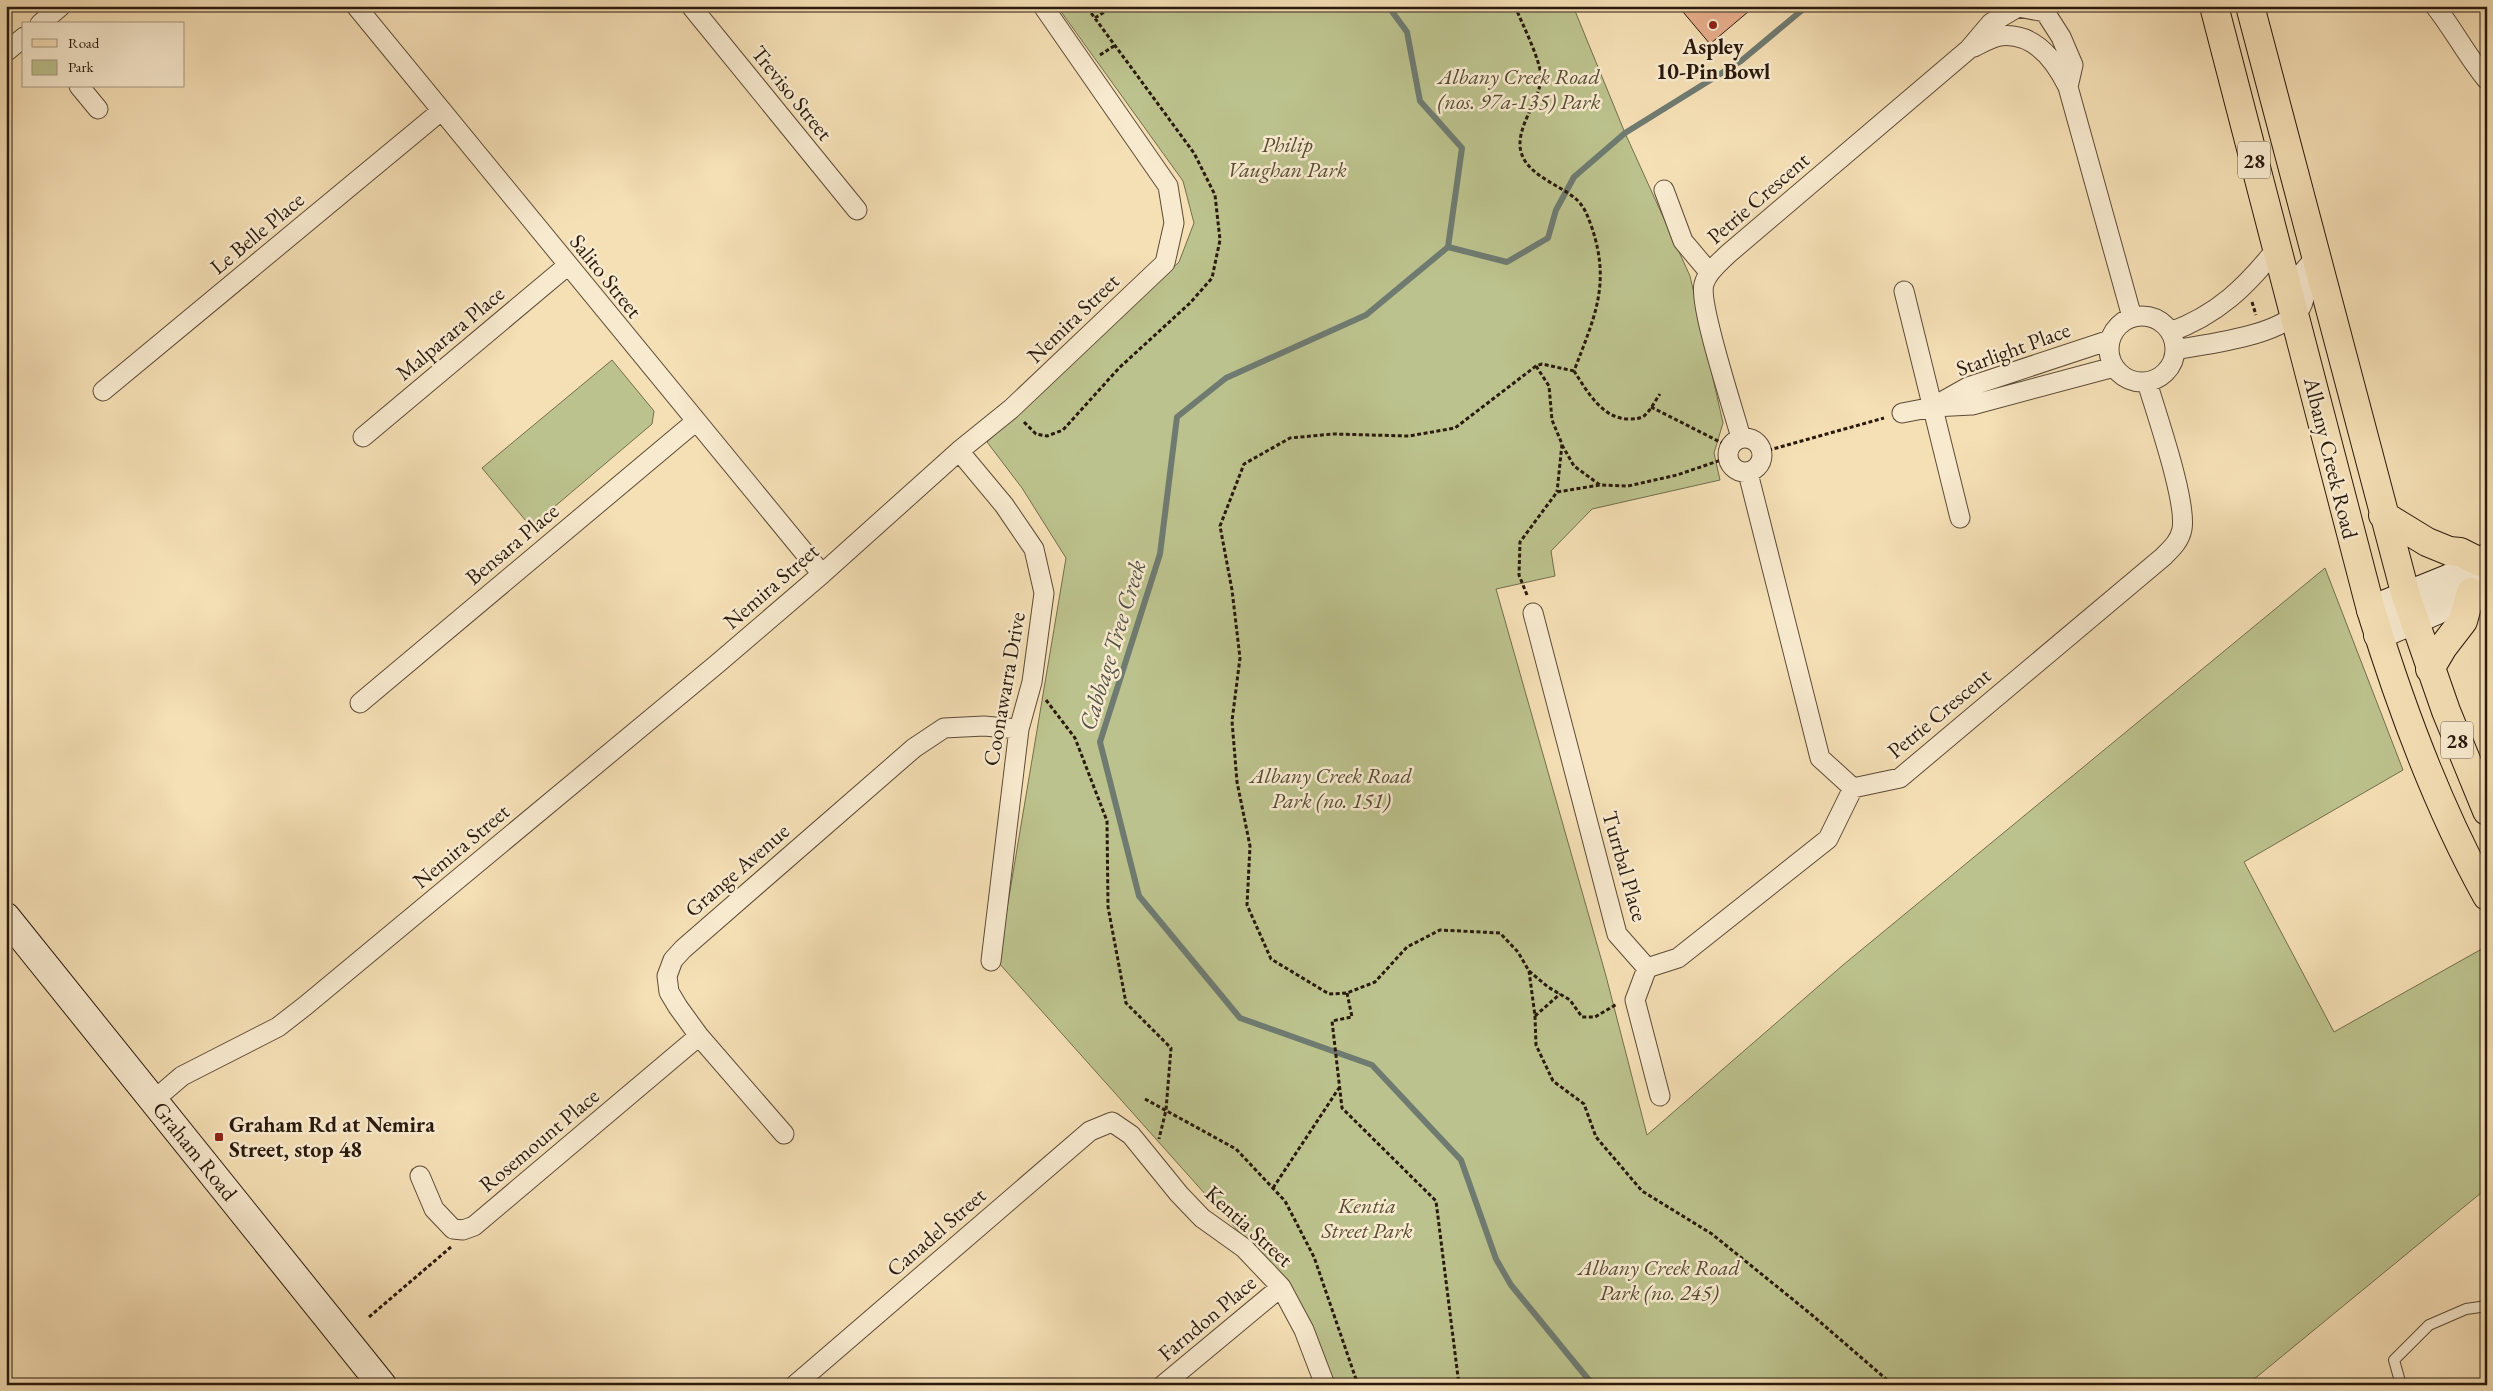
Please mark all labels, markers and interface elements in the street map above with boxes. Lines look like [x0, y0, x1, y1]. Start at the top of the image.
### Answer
marker: Aspley 10-Pin Bowl [1707, 19, 1719, 31]
legend [22, 22, 185, 88]
place label: Aspley 10-Pin Bowl [1656, 32, 1770, 86]
text: Road [68, 33, 100, 52]
street label: Treviso Street [745, 39, 839, 147]
text: Park [68, 57, 95, 76]
park label: Albany Creek Road (nos. 97a-135) Park [1436, 62, 1601, 116]
park label: Philip Vaughan Park [1227, 130, 1347, 184]
road number: 28 [2238, 142, 2270, 178]
street label: Petrie Crescent [1701, 145, 1815, 250]
street label: Le Belle Place [204, 185, 310, 281]
street label: Salito Street [563, 228, 649, 324]
street label: Nemira Street [1021, 267, 1125, 369]
street label: Malparara Place [390, 279, 511, 387]
street label: Starlight Place [1952, 315, 2074, 383]
street label: Albany Creek Road [2297, 373, 2365, 543]
street label: Bensara Place [459, 496, 565, 591]
street label: Nemira Street [717, 536, 825, 635]
water label: Cabbage Tree Creek [1071, 556, 1153, 734]
street label: Coonawarra Drive [976, 609, 1032, 768]
street label: Petrie Crescent [1881, 661, 1997, 765]
road number: 28 [2441, 722, 2473, 758]
park label: Albany Creek Road Park (no. 151) [1248, 761, 1413, 815]
street label: Nemira Street [407, 797, 515, 895]
street label: Turrbal Place [1595, 807, 1655, 925]
street label: Grange Avenue [679, 816, 796, 923]
street label: Rosemount Place [473, 1081, 605, 1199]
street label: Graham Road [146, 1095, 245, 1207]
place label: Graham Rd at Nemira Street, stop 48 [229, 1110, 435, 1164]
marker: Graham Rd at Nemira Street, stop 48 [213, 1131, 225, 1143]
street label: Kentia Street [1199, 1179, 1299, 1273]
street label: Canadel Street [880, 1181, 992, 1283]
park label: Kentia Street Park [1320, 1191, 1413, 1245]
park label: Albany Creek Road Park (no. 245) [1576, 1253, 1741, 1307]
street label: Farndon Place [1152, 1268, 1262, 1368]

